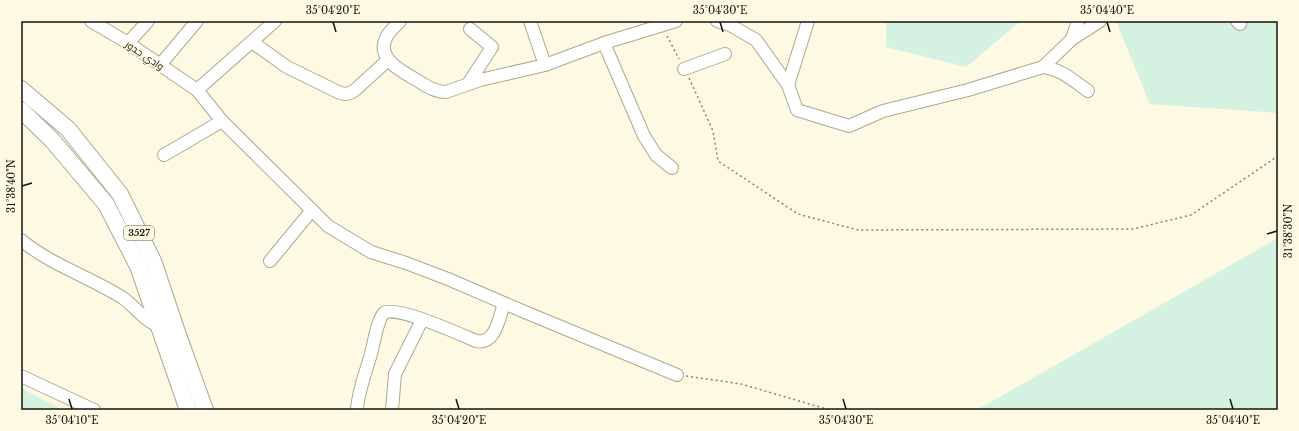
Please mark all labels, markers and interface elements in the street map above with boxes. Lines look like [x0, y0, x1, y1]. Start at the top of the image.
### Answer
text: 35°04'20"E [306, 4, 360, 17]
text: 35°04'30"E [693, 4, 747, 17]
text: 35°04'40"E [1080, 4, 1134, 17]
street label: وادي جدور [122, 37, 167, 74]
text: 31°38'40"N [5, 159, 18, 213]
text: 31°38'30"N [1282, 204, 1295, 258]
road number: 3527 [124, 226, 154, 240]
text: 35°04'10"E [46, 414, 98, 427]
text: 35°04'20"E [432, 414, 486, 427]
text: 35°04'30"E [819, 414, 873, 427]
text: 35°04'40"E [1206, 414, 1260, 427]

